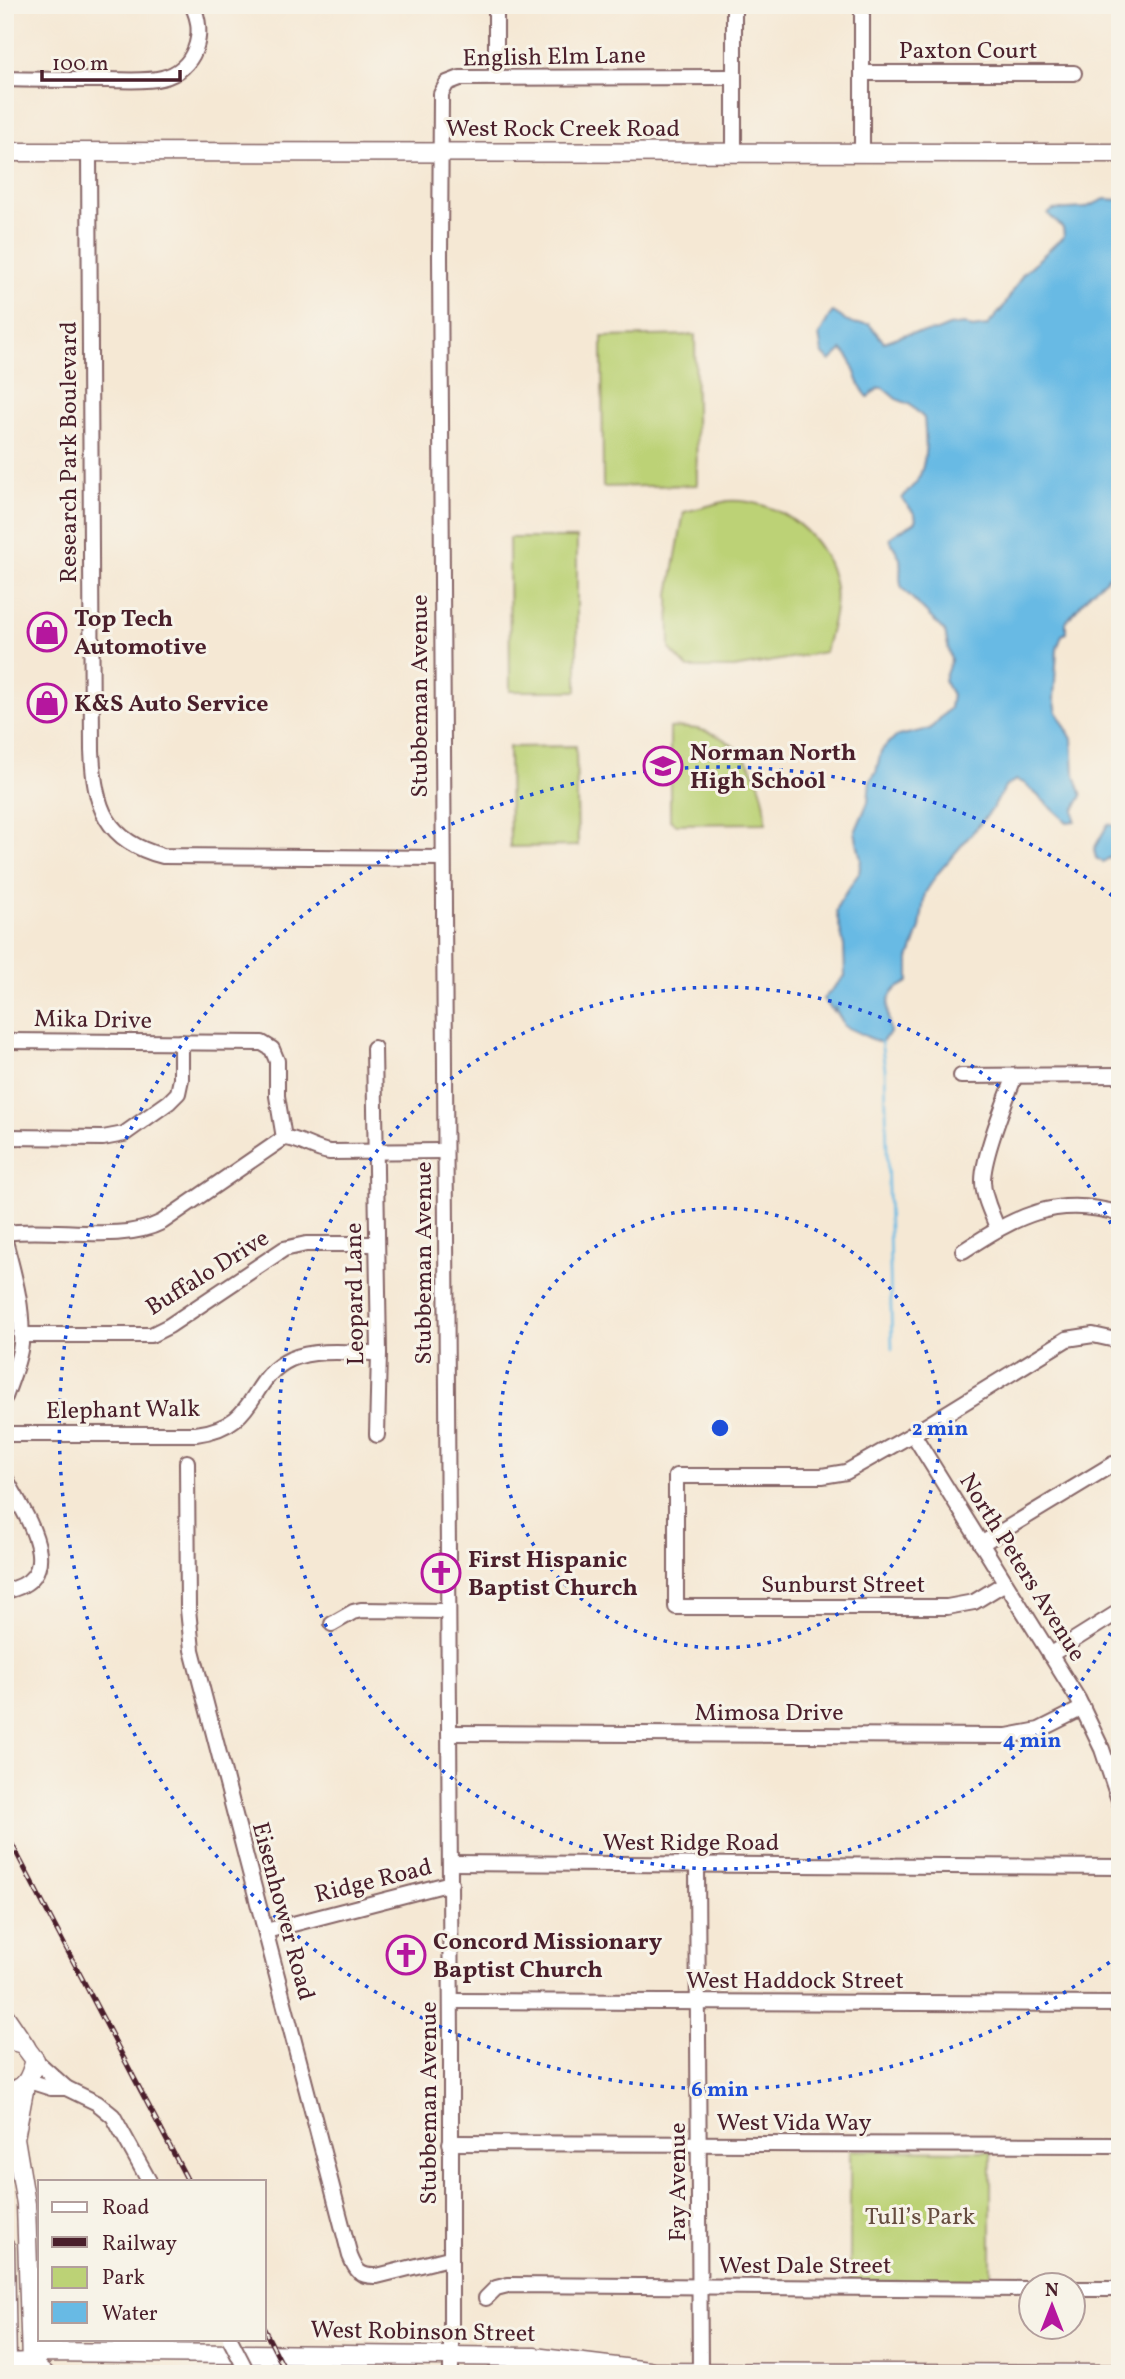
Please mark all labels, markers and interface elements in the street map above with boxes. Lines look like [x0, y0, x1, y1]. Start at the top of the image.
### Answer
street label: Paxton Court [899, 35, 1037, 69]
scale bar [42, 38, 180, 82]
street label: English Elm Lane [462, 39, 646, 77]
text: 100 m [52, 50, 109, 79]
street label: West Rock Creek Road [446, 113, 680, 147]
street label: Research Park Boulevard [53, 321, 87, 583]
street label: Stubbeman Avenue [404, 594, 438, 798]
place label: Top Tech Automotive [74, 603, 207, 665]
shop icon: Top Tech Automotive [26, 611, 68, 653]
shop icon: K&S Auto Service [26, 682, 68, 724]
place label: K&S Auto Service [74, 688, 269, 722]
place label: Norman North High School [690, 737, 856, 799]
school or university icon: Norman North High School [642, 745, 684, 787]
street label: Mika Drive [34, 1003, 152, 1039]
street label: Stubbeman Avenue [408, 1161, 442, 1365]
street label: Buffalo Drive [140, 1222, 276, 1325]
street label: Leopard Lane [338, 1222, 374, 1366]
street label: Elephant Walk [46, 1393, 200, 1429]
text: 2 min [912, 1415, 968, 1444]
centre of rings [708, 1416, 732, 1440]
street label: North Peters Avenue [950, 1467, 1093, 1669]
place label: First Hispanic Baptist Church [468, 1544, 638, 1606]
church icon: First Hispanic Baptist Church [420, 1552, 462, 1594]
street label: Sunburst Street [761, 1569, 925, 1603]
street label: Mimosa Drive [694, 1697, 844, 1731]
text: 4 min [1003, 1727, 1061, 1756]
street label: Eisenhower Road [242, 1819, 322, 2004]
street label: West Ridge Road [603, 1827, 779, 1861]
street label: Ridge Road [311, 1851, 436, 1913]
place label: Concord Missionary Baptist Church [433, 1926, 663, 1988]
church icon: Concord Missionary Baptist Church [385, 1934, 427, 1976]
street label: West Haddock Street [686, 1965, 904, 1999]
street label: Stubbeman Avenue [413, 2001, 447, 2205]
text: 6 min [691, 2076, 749, 2105]
street label: West Vida Way [717, 2107, 871, 2141]
street label: Fay Avenue [662, 2122, 696, 2242]
legend [38, 2180, 266, 2340]
text: Road [102, 2194, 149, 2223]
park label: Tull’s Park [865, 2201, 975, 2235]
text: Railway [102, 2230, 178, 2259]
street label: West Dale Street [719, 2250, 891, 2284]
text: Park [102, 2264, 145, 2293]
north arrow [1016, 2270, 1086, 2340]
text: N [1045, 2278, 1059, 2304]
text: Water [102, 2300, 158, 2329]
street label: West Robinson Street [310, 2314, 536, 2352]

